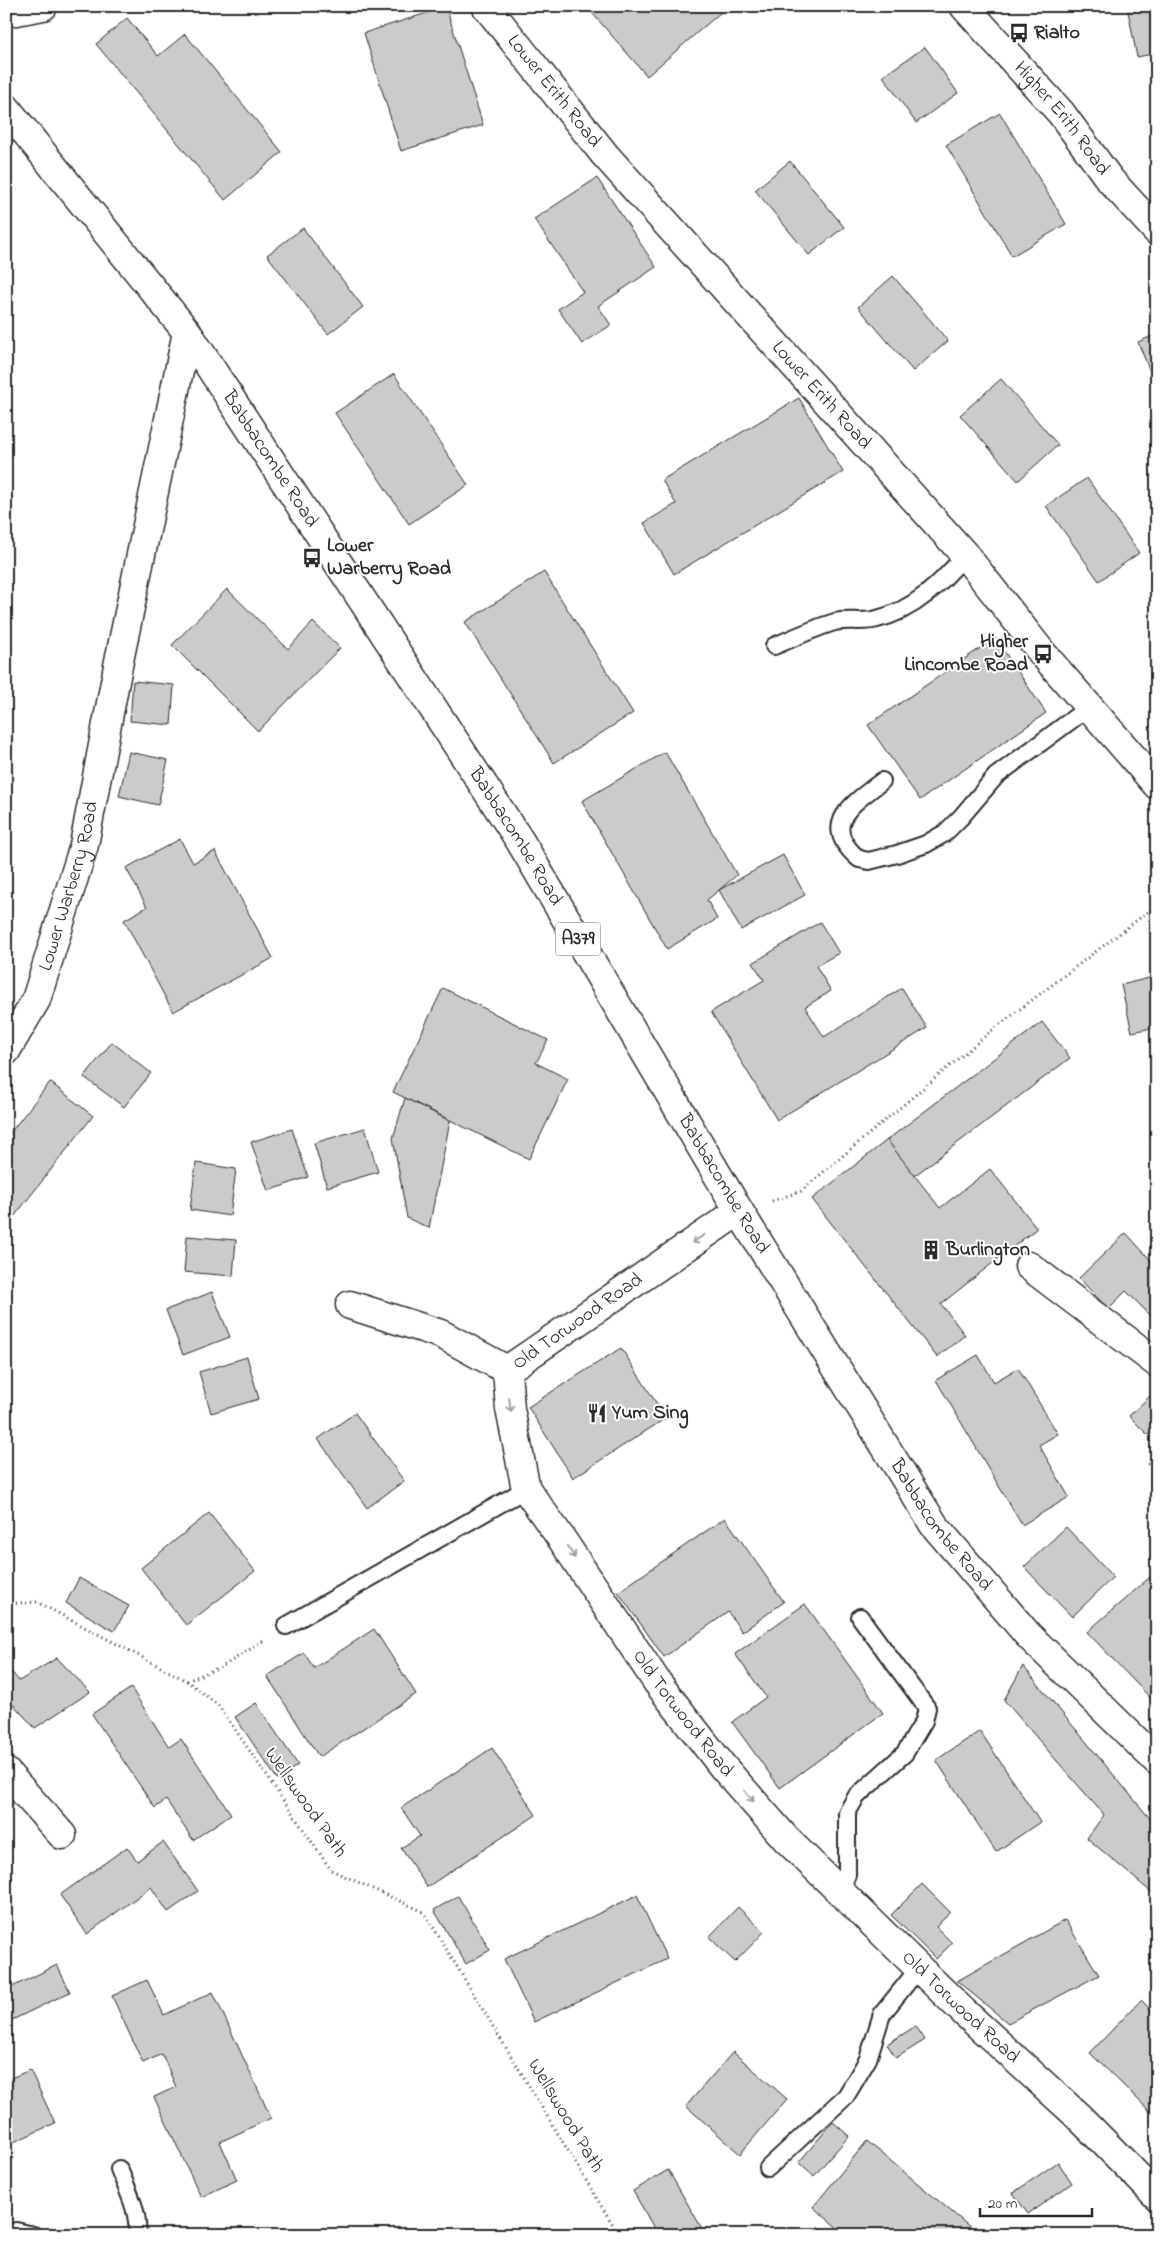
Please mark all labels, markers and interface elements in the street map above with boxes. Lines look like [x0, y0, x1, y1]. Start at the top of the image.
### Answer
place label: Rialto [1034, 19, 1080, 48]
bus stop icon: Rialto [1008, 22, 1030, 44]
street label: Lower Erith Road [500, 28, 608, 154]
street label: Higher Erith Road [1006, 55, 1117, 182]
street label: Lower Erith Road [764, 334, 878, 456]
street label: Babbacombe Road [214, 384, 326, 533]
place label: Lower Warberry Road [327, 532, 452, 585]
bus stop icon: Lower Warberry Road [301, 547, 323, 569]
place label: Higher Lincombe Road [904, 628, 1029, 680]
bus stop icon: Higher Lincombe Road [1032, 643, 1054, 665]
street label: Babbacombe Road [461, 761, 570, 911]
street label: Lower Warberry Road [31, 799, 106, 974]
road number: A379 [556, 922, 600, 956]
street label: Babbacombe Road [670, 1108, 777, 1259]
one-way arrow [691, 1233, 705, 1244]
place label: Burlington [945, 1236, 1030, 1266]
building icon: Burlington [920, 1239, 942, 1261]
street label: Old Torwood Road [507, 1266, 649, 1378]
one-way arrow [505, 1397, 515, 1413]
place label: Yum Sing [611, 1399, 688, 1429]
restaurant icon: Yum Sing [586, 1402, 608, 1424]
street label: Babbacombe Road [882, 1453, 999, 1598]
one-way arrow [566, 1545, 576, 1559]
street label: Old Torwood Road [625, 1644, 740, 1784]
street label: Wellswood Path [256, 1742, 354, 1864]
one-way arrow [743, 1790, 754, 1803]
street label: Old Torwood Road [895, 1944, 1026, 2071]
street label: Wellswood Path [519, 2053, 611, 2179]
scale bar [980, 2186, 1093, 2218]
text: 20 m [988, 2193, 1018, 2215]

